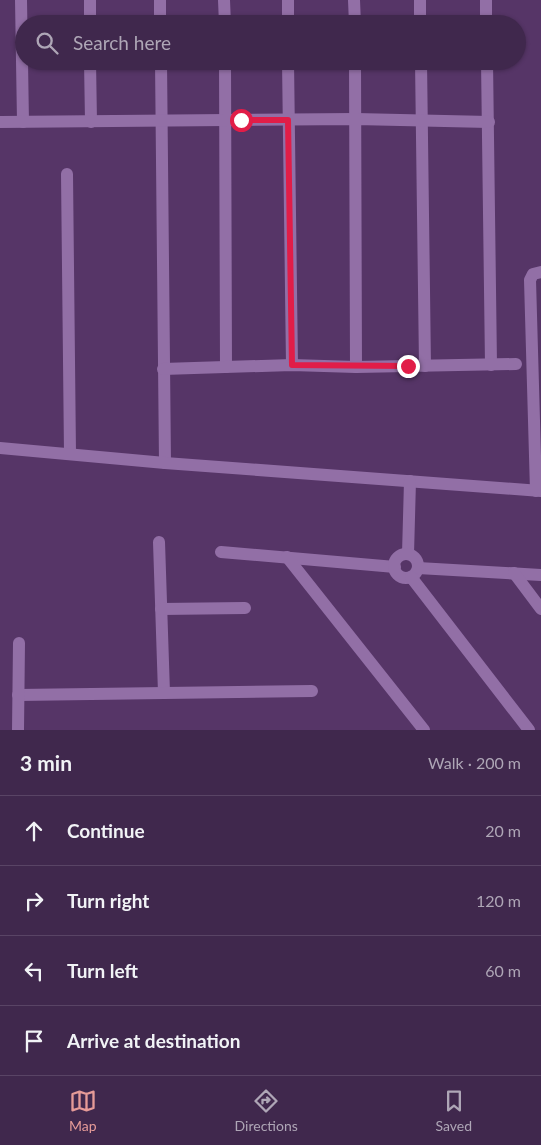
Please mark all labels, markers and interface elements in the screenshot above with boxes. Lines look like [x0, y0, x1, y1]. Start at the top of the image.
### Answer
search box [15, 15, 526, 70]
icon: search [33, 29, 61, 57]
text: Search here [73, 31, 171, 54]
route start [230, 109, 253, 132]
route end [397, 355, 420, 378]
text: 3 min [20, 750, 72, 775]
text: Walk · 200 m [428, 753, 521, 772]
icon: ahead [20, 817, 48, 845]
text: Continue [67, 819, 145, 842]
text: 20 m [485, 821, 521, 840]
icon: right [20, 887, 48, 915]
text: Turn right [67, 889, 149, 912]
text: 120 m [476, 891, 521, 910]
icon: left [20, 957, 48, 985]
text: Turn left [67, 959, 138, 982]
text: 60 m [485, 961, 521, 980]
icon: arrive [20, 1027, 48, 1055]
text: Arrive at destination [67, 1029, 240, 1052]
tab: Map [69, 1087, 97, 1134]
tab: Directions [235, 1087, 298, 1134]
tab: Saved [436, 1087, 472, 1134]

